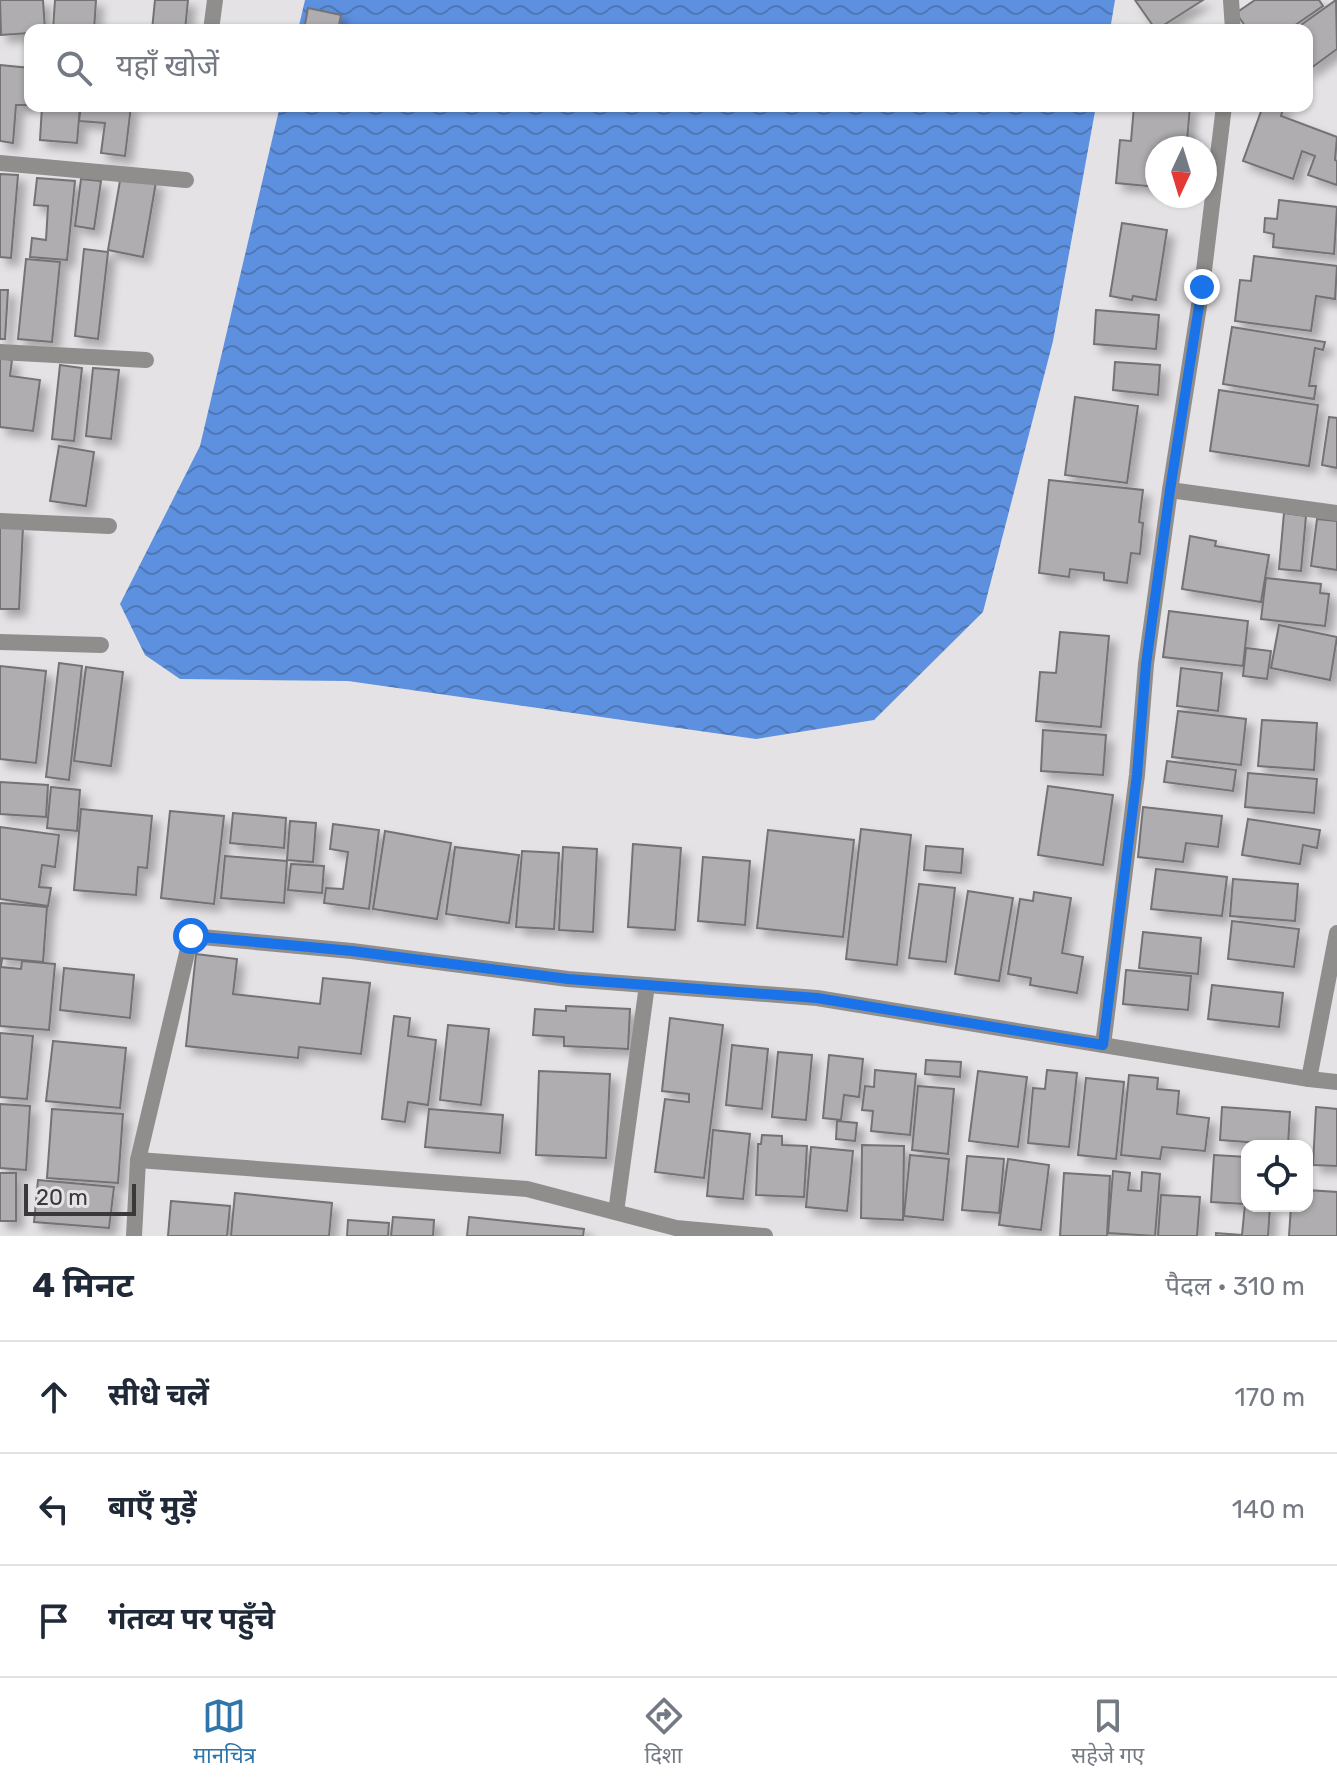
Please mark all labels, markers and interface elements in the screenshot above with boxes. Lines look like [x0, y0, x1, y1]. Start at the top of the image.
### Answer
search box [24, 24, 1313, 112]
icon: search [52, 46, 96, 90]
text: यहाँ खोजें [116, 48, 219, 84]
north arrow [1145, 136, 1217, 208]
route end [1184, 269, 1220, 305]
route start [173, 918, 209, 954]
map controls [1241, 1140, 1313, 1212]
button: locate [1241, 1140, 1313, 1212]
scale bar [24, 1180, 136, 1216]
text: 20 m [36, 1184, 88, 1211]
text: 4 मिनट [32, 1265, 134, 1306]
text: पैदल · 310 m [1165, 1271, 1305, 1302]
icon: ahead [32, 1375, 76, 1419]
text: सीधे चलें [108, 1377, 209, 1413]
text: 170 m [1235, 1382, 1305, 1413]
icon: left [32, 1487, 76, 1531]
text: बाएँ मुड़ें [108, 1489, 197, 1525]
text: 140 m [1232, 1494, 1305, 1525]
icon: arrive [32, 1599, 76, 1643]
text: गंतव्य पर पहुँचे [108, 1601, 275, 1637]
tab: मानचित्र [193, 1694, 256, 1772]
tab: दिशा [642, 1694, 686, 1772]
tab: सहेजे गए [1071, 1694, 1144, 1772]

